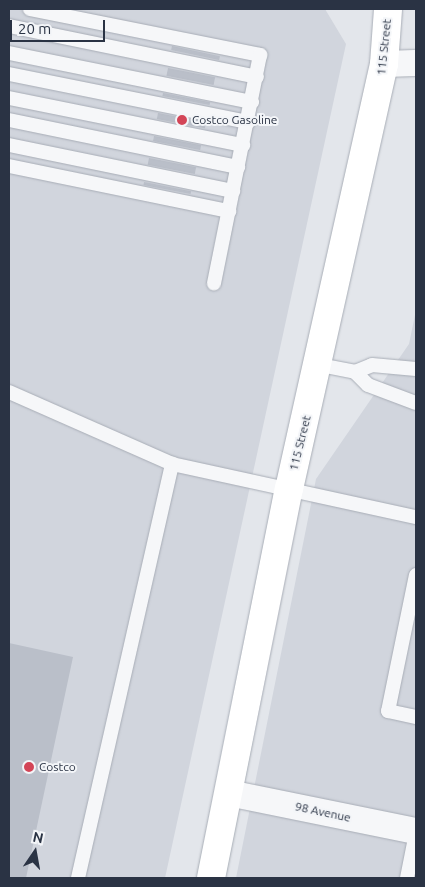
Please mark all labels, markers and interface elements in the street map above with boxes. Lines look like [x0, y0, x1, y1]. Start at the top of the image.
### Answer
scale bar [12, 10, 108, 42]
street label: 115 Street [374, 18, 394, 76]
text: 20 m [18, 20, 51, 37]
place label: Costco Gasoline [192, 113, 277, 127]
marker: Costco Gasoline [176, 114, 188, 126]
street label: 115 Street [286, 414, 314, 472]
place label: Costco [39, 760, 76, 774]
marker: Costco [23, 761, 35, 773]
street label: 98 Avenue [294, 799, 352, 825]
north arrow [10, 827, 60, 877]
text: N [31, 828, 45, 846]

